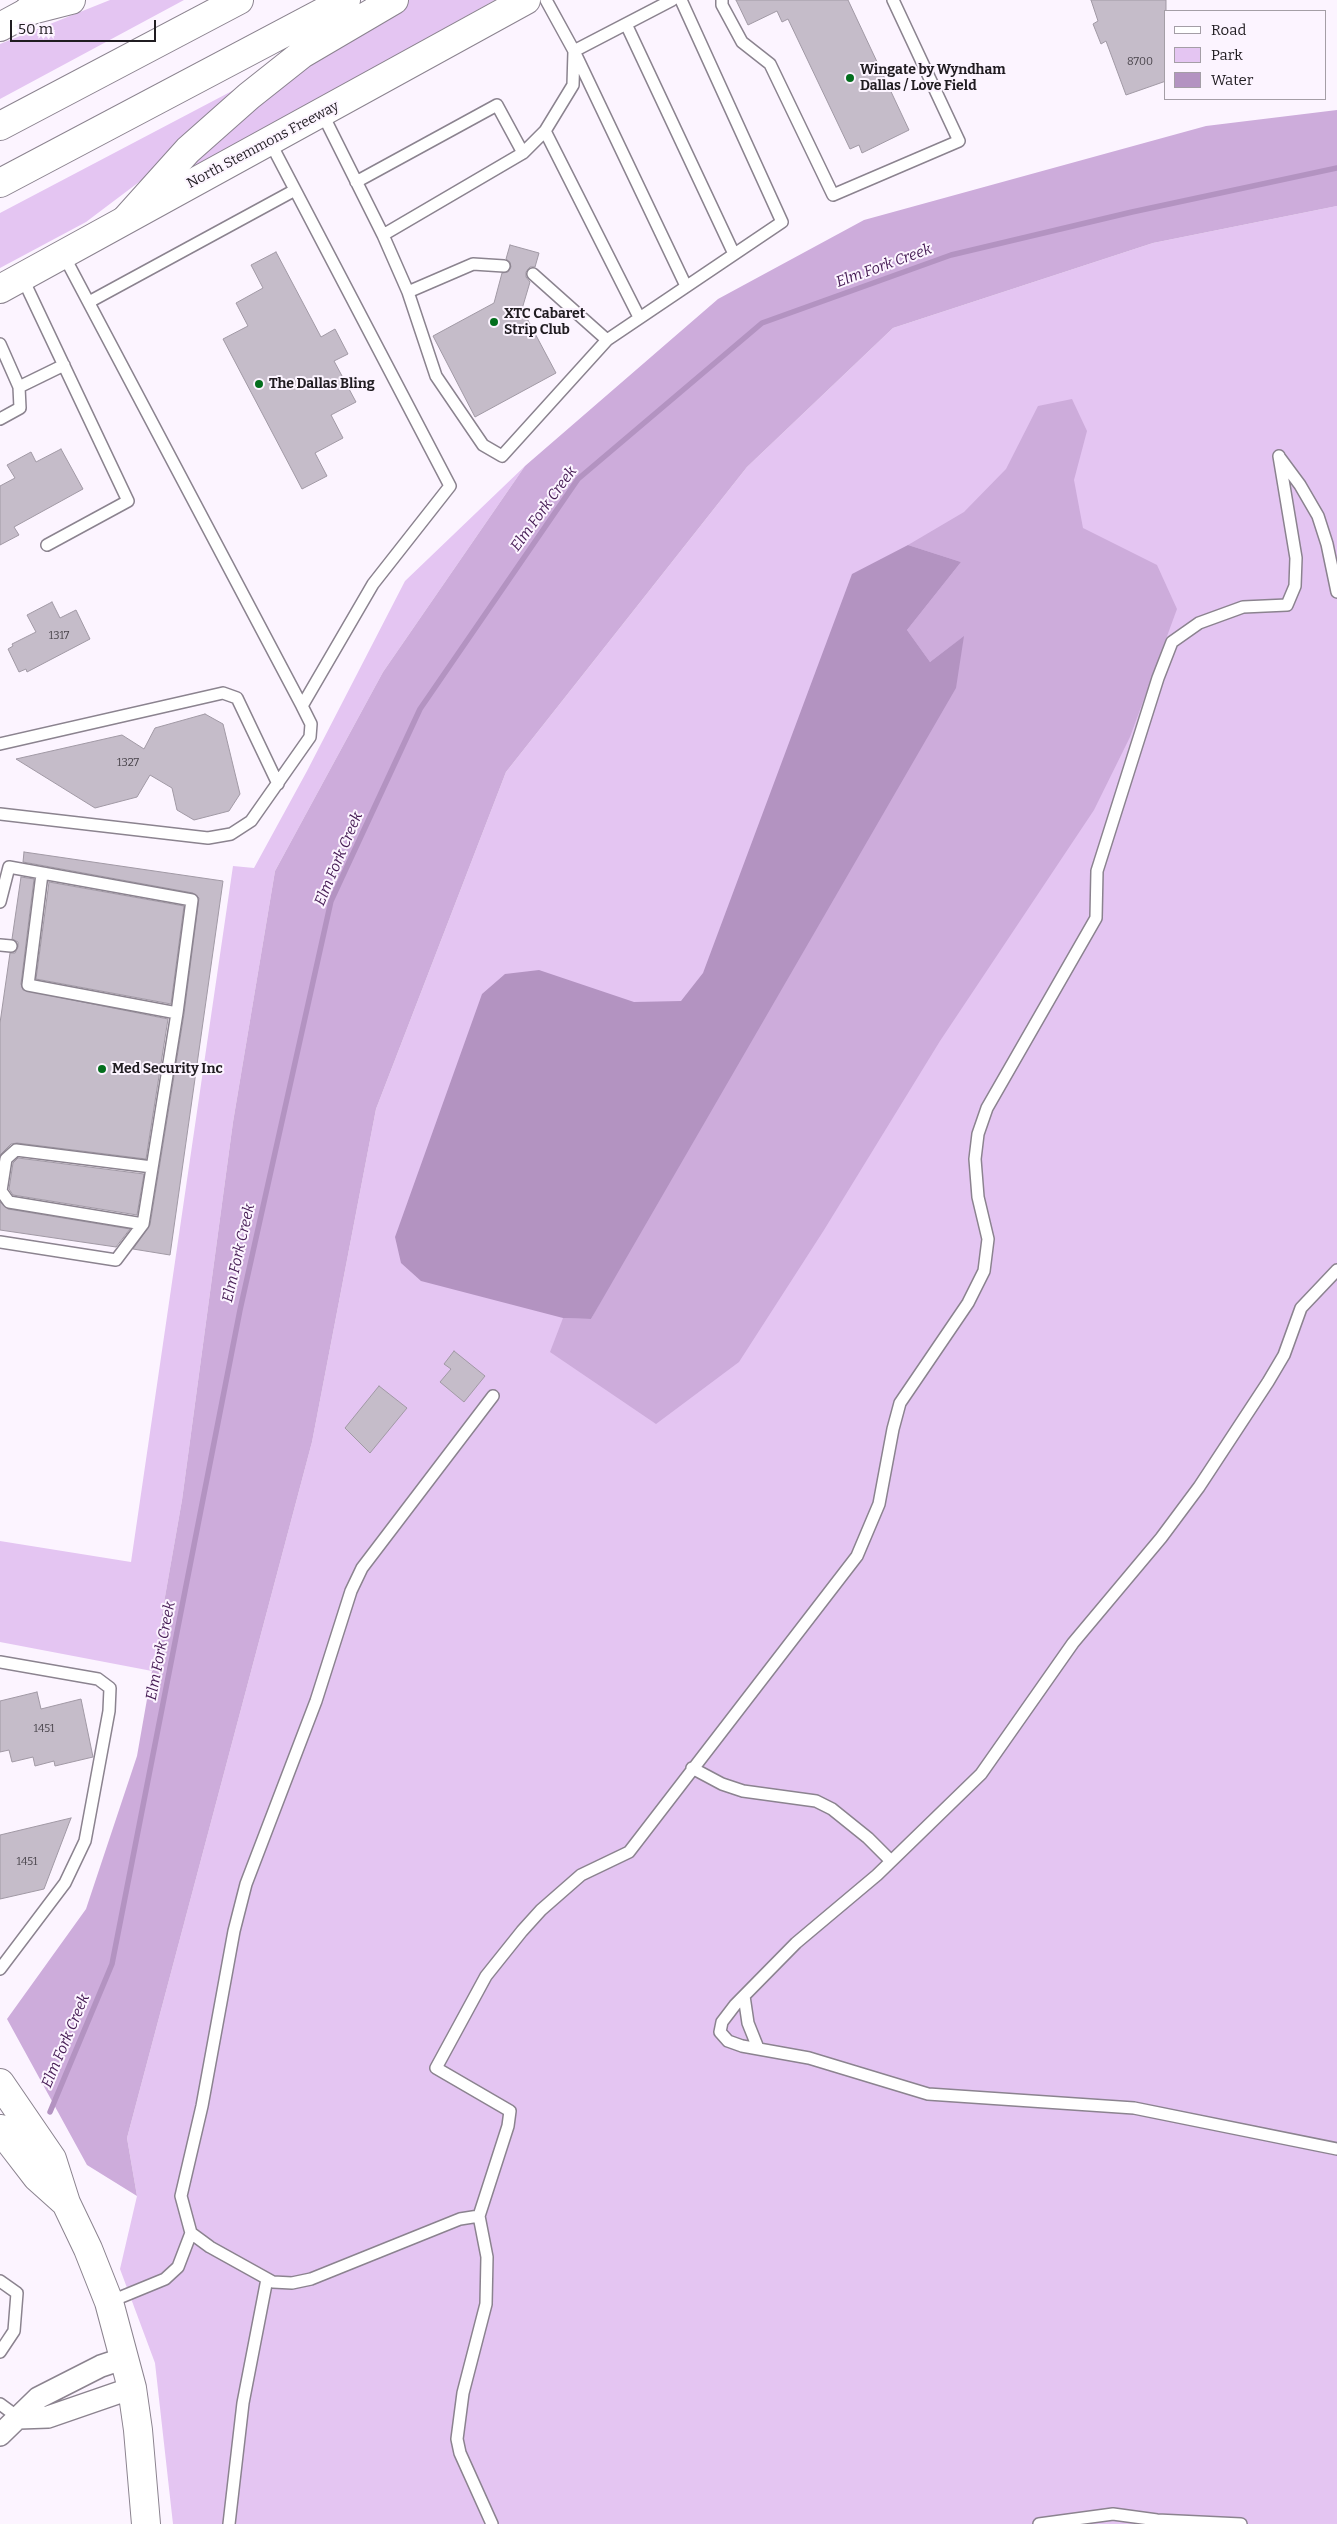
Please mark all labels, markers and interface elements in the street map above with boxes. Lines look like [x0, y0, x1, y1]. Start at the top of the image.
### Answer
scale bar [12, 10, 159, 42]
legend [1164, 10, 1327, 100]
text: 50 m [18, 20, 53, 38]
text: Road [1211, 21, 1246, 39]
text: Park [1211, 46, 1243, 64]
house number: 8700 [1127, 55, 1153, 69]
place label: Wingate by Wyndham Dallas / Love Field [860, 62, 1006, 94]
text: Water [1211, 71, 1253, 89]
marker: Wingate by Wyndham Dallas / Love Field [844, 72, 856, 84]
street label: North Stemmons Freeway [184, 98, 342, 192]
water label: Elm Fork Creek [834, 240, 934, 292]
place label: XTC Cabaret Strip Club [504, 306, 585, 338]
marker: XTC Cabaret Strip Club [488, 316, 500, 328]
place label: The Dallas Bling [269, 376, 375, 392]
marker: The Dallas Bling [253, 378, 265, 390]
water label: Elm Fork Creek [507, 463, 581, 555]
house number: 1317 [49, 629, 69, 643]
house number: 1327 [117, 756, 139, 770]
water label: Elm Fork Creek [311, 809, 367, 909]
place label: Med Security Inc [112, 1061, 223, 1077]
marker: Med Security Inc [96, 1063, 108, 1075]
water label: Elm Fork Creek [219, 1202, 259, 1304]
water label: Elm Fork Creek [143, 1600, 179, 1702]
house number: 1451 [33, 1722, 55, 1736]
house number: 1451 [16, 1855, 38, 1869]
water label: Elm Fork Creek [38, 1991, 94, 2091]

